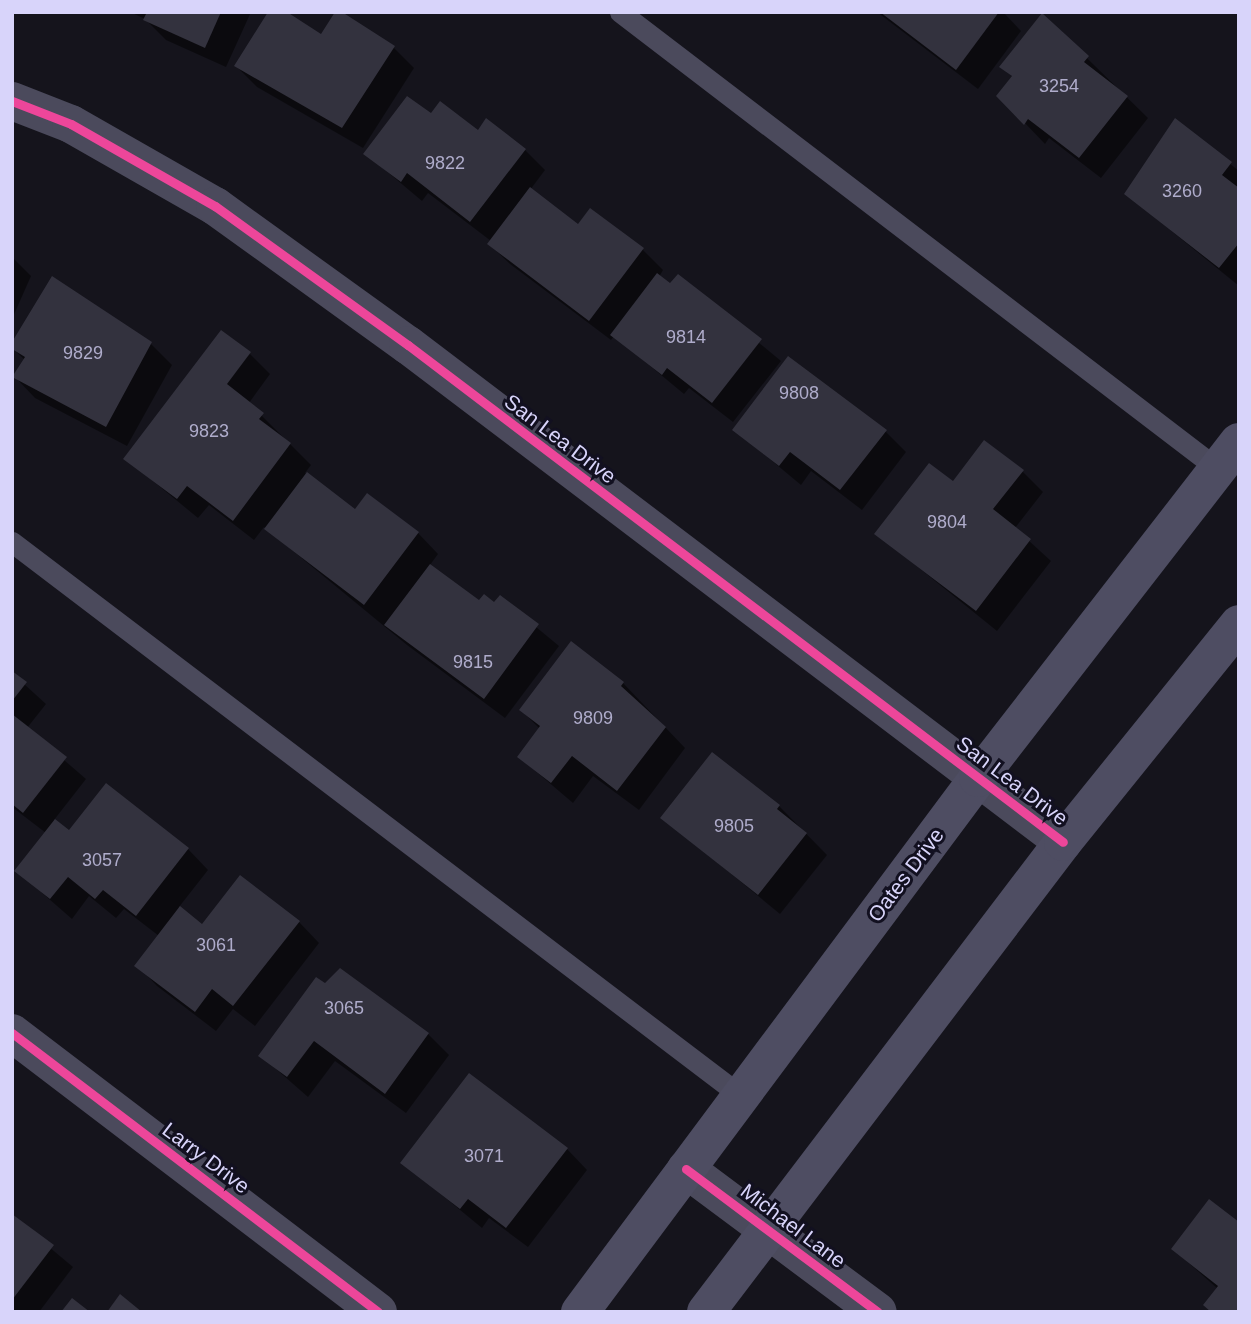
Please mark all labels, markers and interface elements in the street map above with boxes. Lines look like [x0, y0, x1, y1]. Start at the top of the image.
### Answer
house number: 3254 [1039, 75, 1079, 97]
house number: 9822 [425, 152, 465, 174]
house number: 3260 [1162, 180, 1202, 202]
house number: 9814 [666, 326, 706, 348]
house number: 9829 [63, 342, 103, 364]
house number: 9808 [779, 382, 819, 404]
street label: San Lea Drive [499, 389, 621, 489]
house number: 9823 [189, 420, 229, 442]
house number: 9804 [927, 511, 967, 533]
house number: 9815 [453, 651, 493, 673]
house number: 9809 [573, 707, 613, 729]
street label: San Lea Drive [951, 731, 1073, 831]
house number: 9805 [714, 815, 754, 837]
street label: Oates Drive [863, 823, 949, 927]
house number: 3057 [82, 849, 122, 871]
house number: 3061 [196, 934, 236, 956]
house number: 3065 [324, 997, 364, 1019]
street label: Larry Drive [157, 1117, 255, 1199]
house number: 3071 [464, 1145, 504, 1167]
street label: Michael Lane [736, 1178, 850, 1274]

